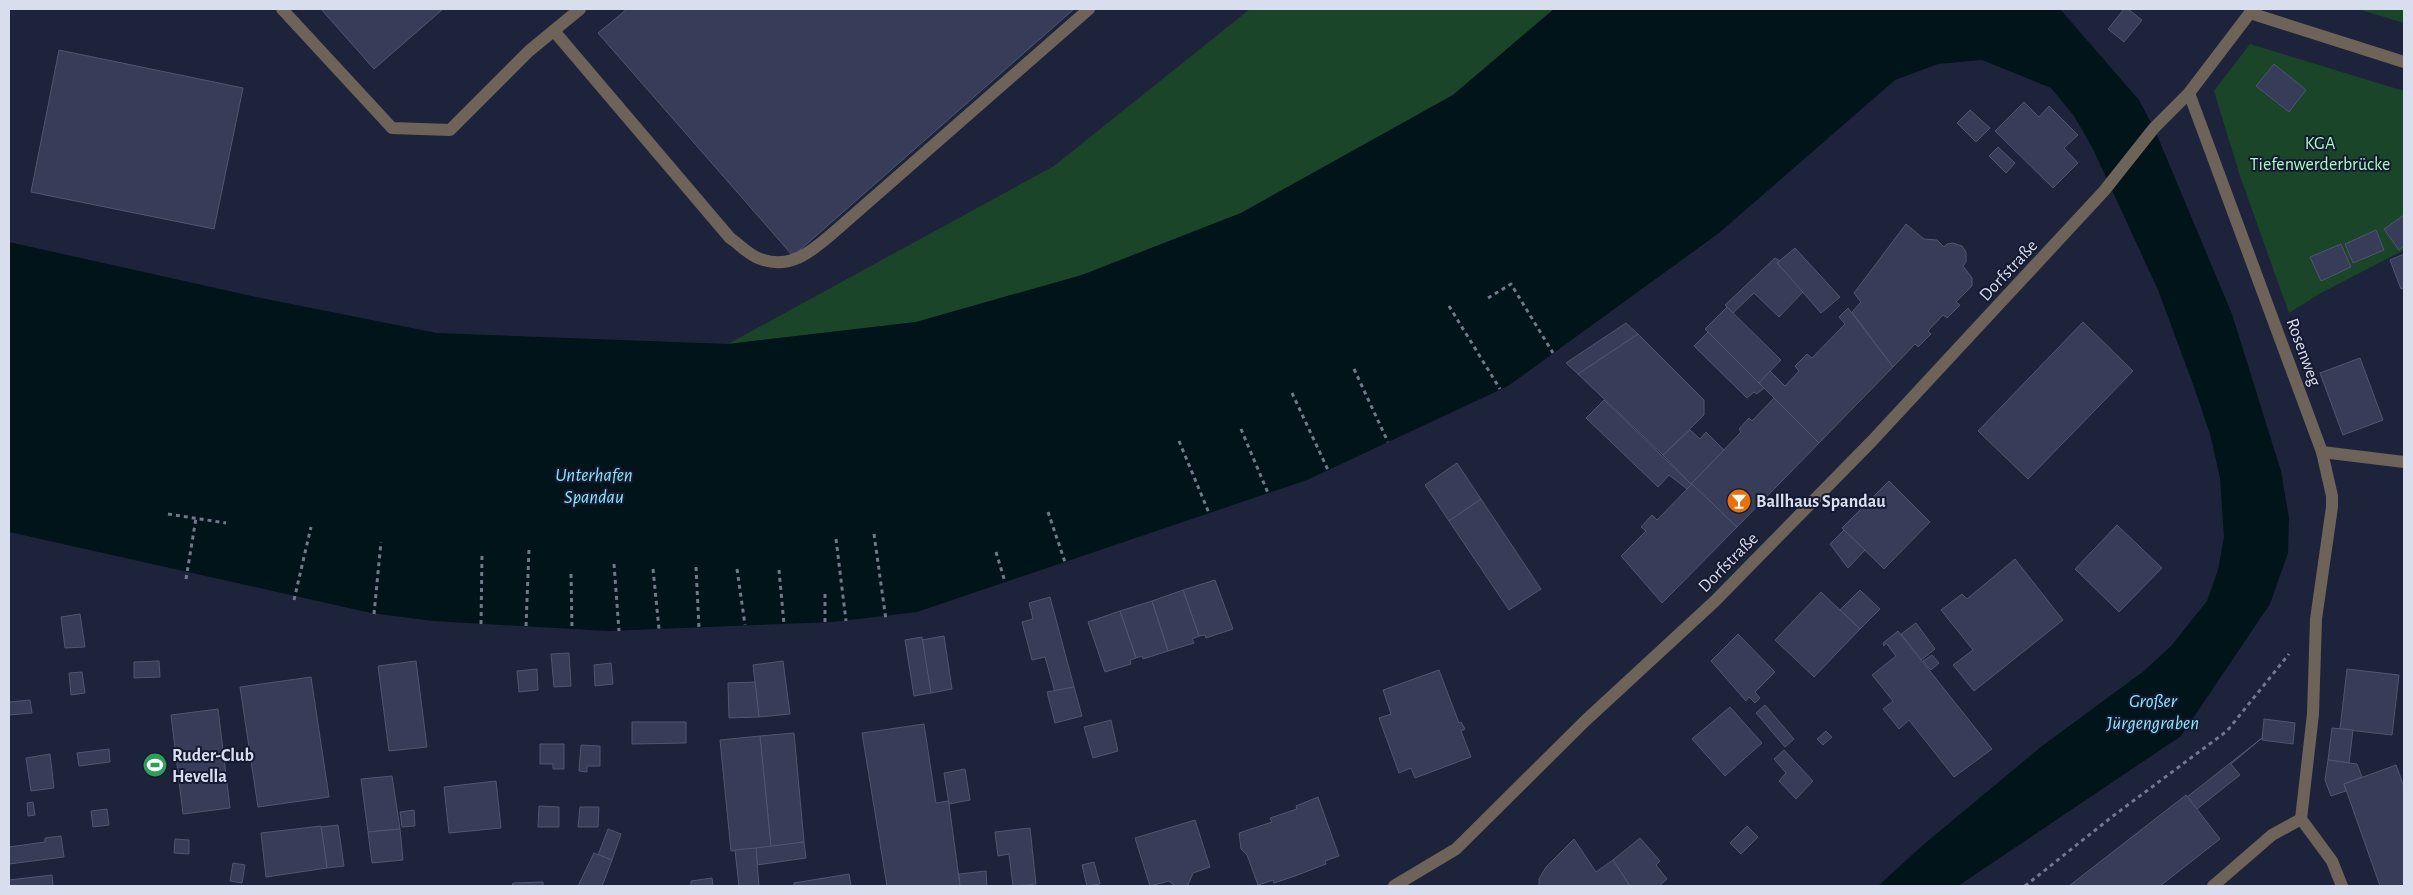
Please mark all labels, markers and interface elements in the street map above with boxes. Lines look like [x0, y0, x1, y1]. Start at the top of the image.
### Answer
park label: KGA Tiefenwerderbrücke [2250, 135, 2390, 174]
street label: Dorfstraße [1976, 237, 2041, 305]
street label: Rosenweg [2282, 316, 2324, 389]
water label: Unterhafen Spandau [555, 466, 633, 507]
bar icon: Ballhaus Spandau [1726, 488, 1752, 514]
place label: Ballhaus Spandau [1756, 493, 1886, 511]
street label: Dorfstraße [1695, 529, 1762, 596]
water label: Großer Jürgengraben [2106, 692, 2199, 733]
place label: Ruder-Club Hevella [172, 747, 254, 786]
sports icon: Ruder-Club Hevella [142, 752, 168, 778]

